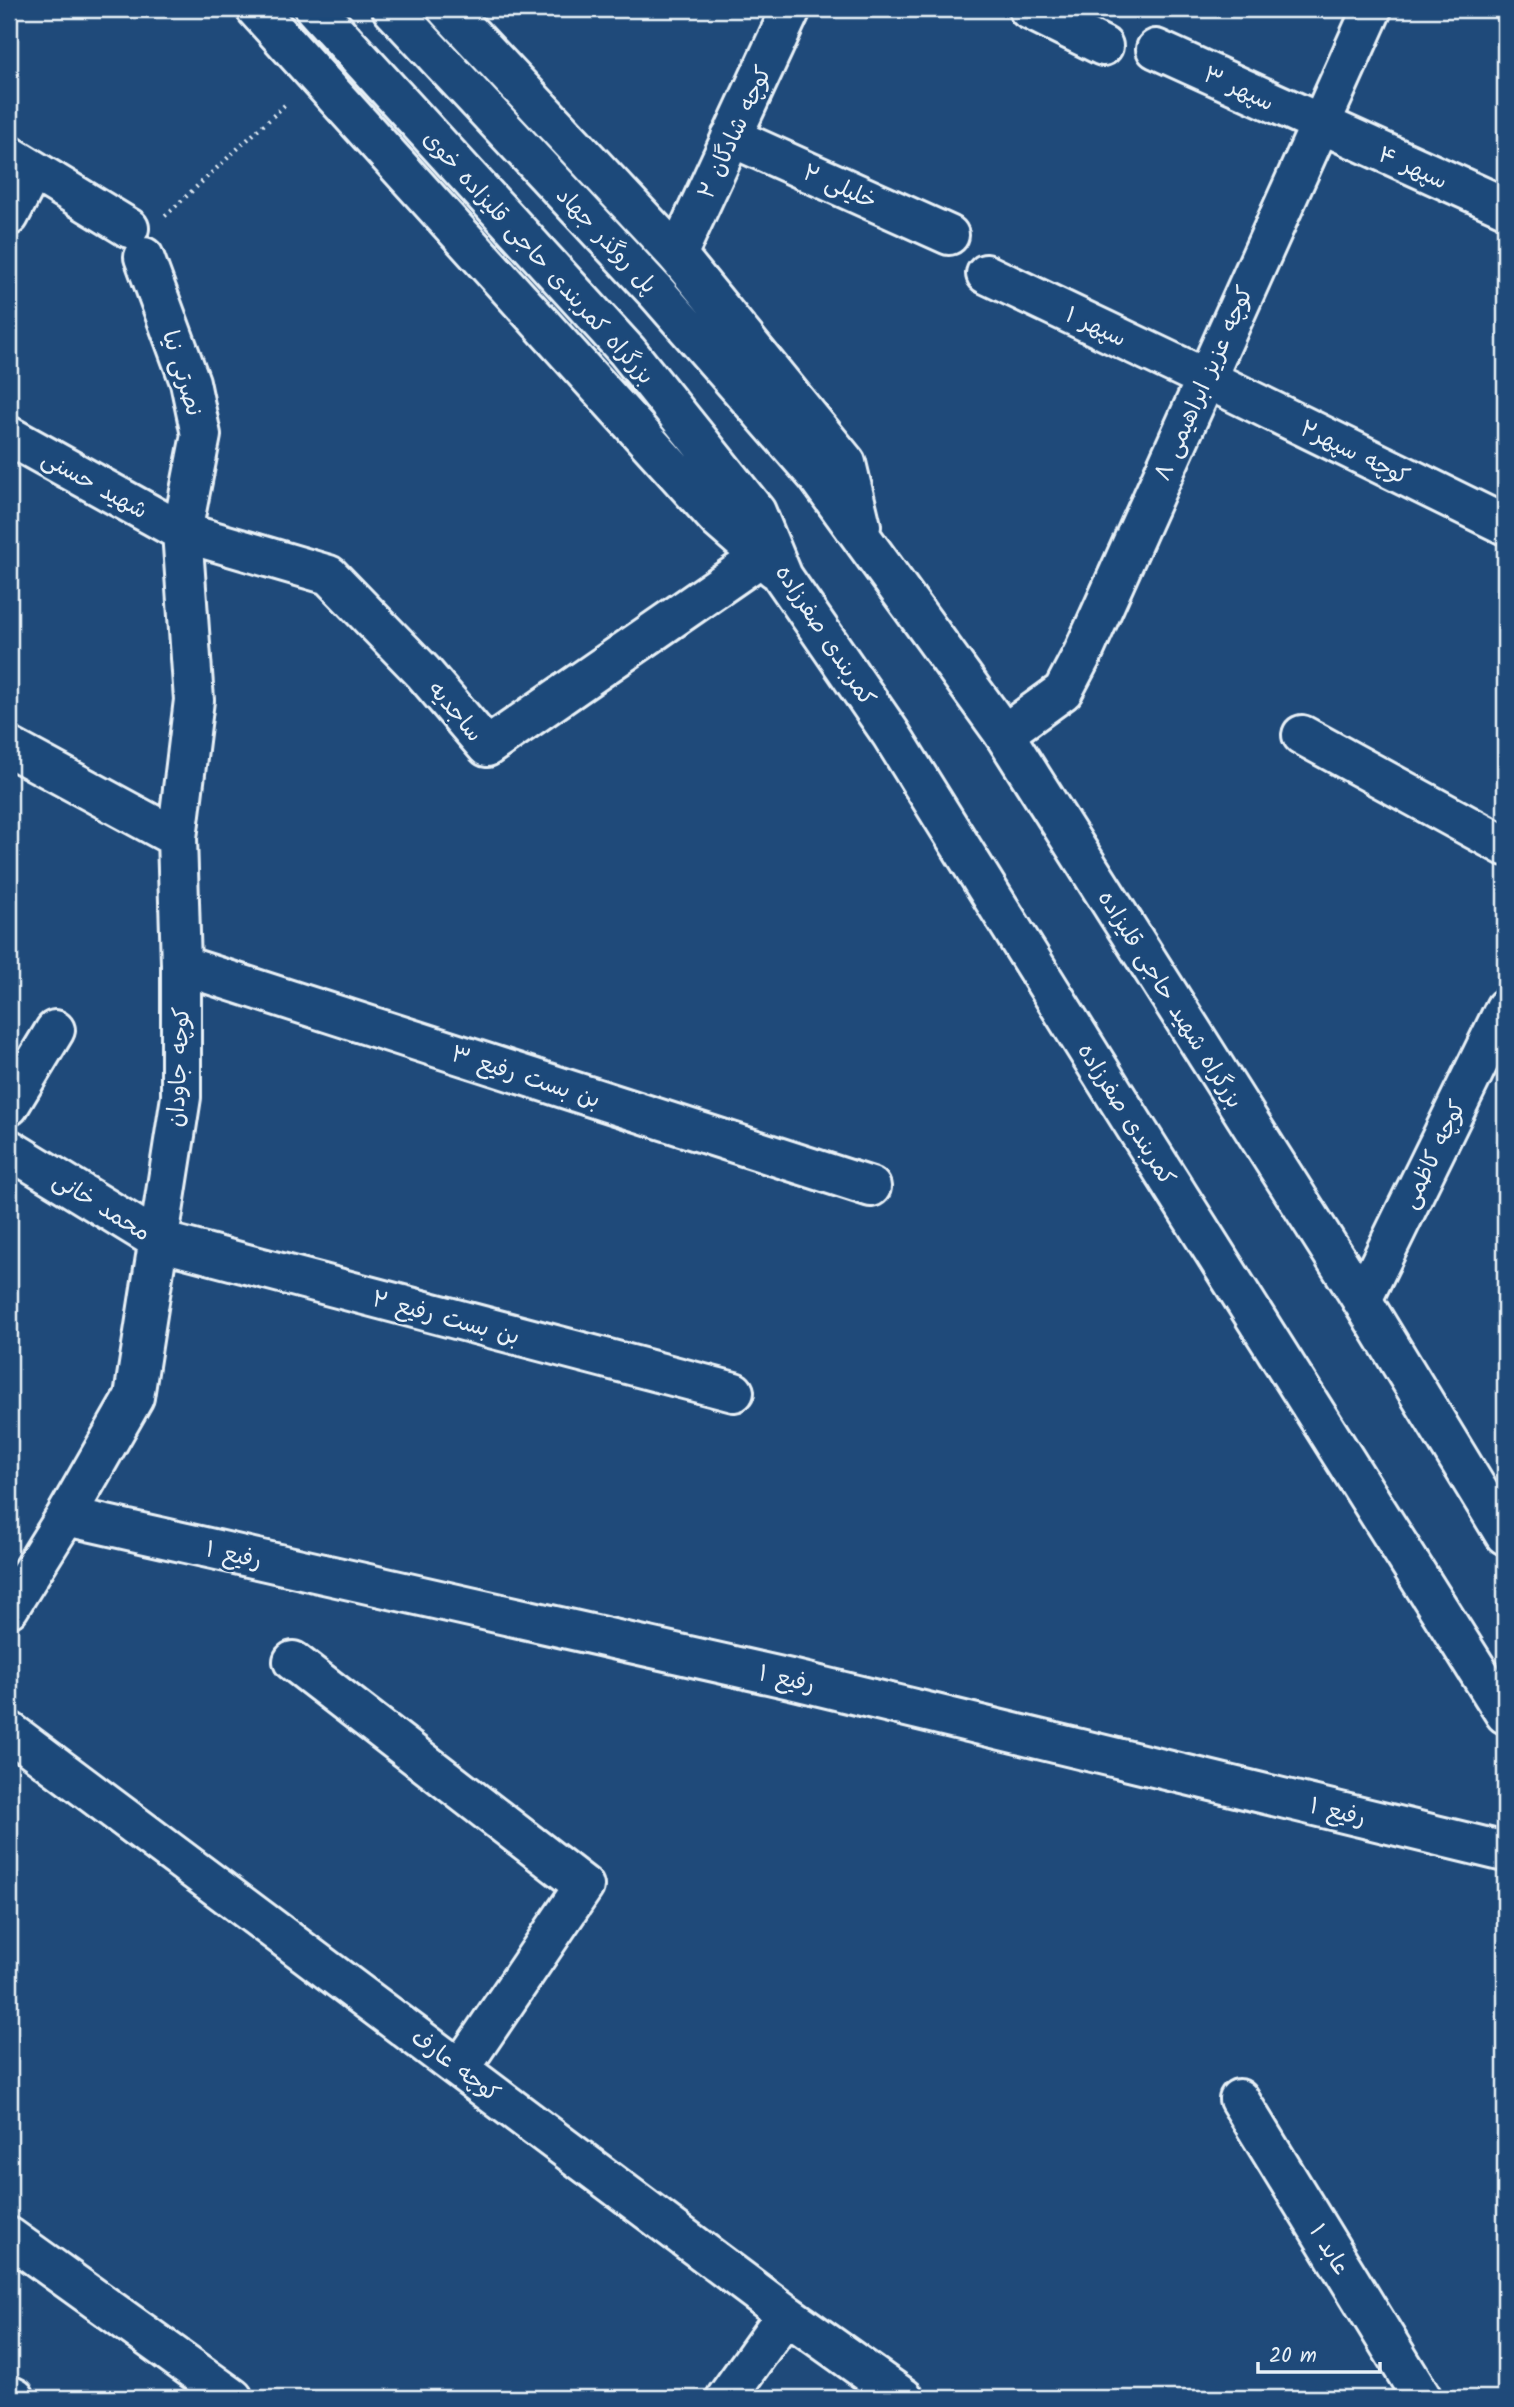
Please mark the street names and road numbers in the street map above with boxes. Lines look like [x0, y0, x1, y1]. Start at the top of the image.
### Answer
street label: سپهر ۳ [1197, 58, 1280, 122]
street label: کوچه شادگان ۲ [689, 60, 783, 206]
street label: بزرگراه کمربندی حاجی قلیزاده خوی [413, 123, 662, 394]
street label: سپهر ۴ [1372, 138, 1453, 200]
street label: خلیلی ۲ [796, 156, 882, 220]
street label: پل روگذر جهاد [546, 180, 665, 303]
street label: ۸ کوچه عزیز ابراهیمی [1146, 280, 1264, 487]
street label: سپهر ۱ [1059, 298, 1132, 358]
street label: نصرتی نیا [151, 326, 211, 421]
street label: کوچه سپهر۲ [1293, 412, 1415, 496]
street label: شهید حسنی [34, 442, 154, 530]
street label: کمربندی صفرزاده [765, 558, 884, 714]
street label: ساجدیه [418, 674, 491, 751]
street label: بزرگراه شهید حاجی قلیزاده [1087, 884, 1251, 1116]
street label: کوچه جاودان [159, 1006, 201, 1128]
street label: بن بست رفیع ۳ [446, 1037, 605, 1119]
street label: کمربندی صفرزاده [1067, 1037, 1184, 1194]
street label: کوچه کاظمی [1393, 1094, 1477, 1215]
street label: محمد خانی [45, 1163, 157, 1252]
street label: بن بست رفیع ۲ [368, 1282, 523, 1356]
street label: رفیع ۱ [202, 1532, 265, 1580]
street label: رفیع ۱ [755, 1656, 818, 1704]
street label: رفیع ۱ [1306, 1789, 1369, 1837]
street label: کوچه عارف [402, 2021, 507, 2112]
street label: عابد ۱ [1299, 2217, 1358, 2283]

